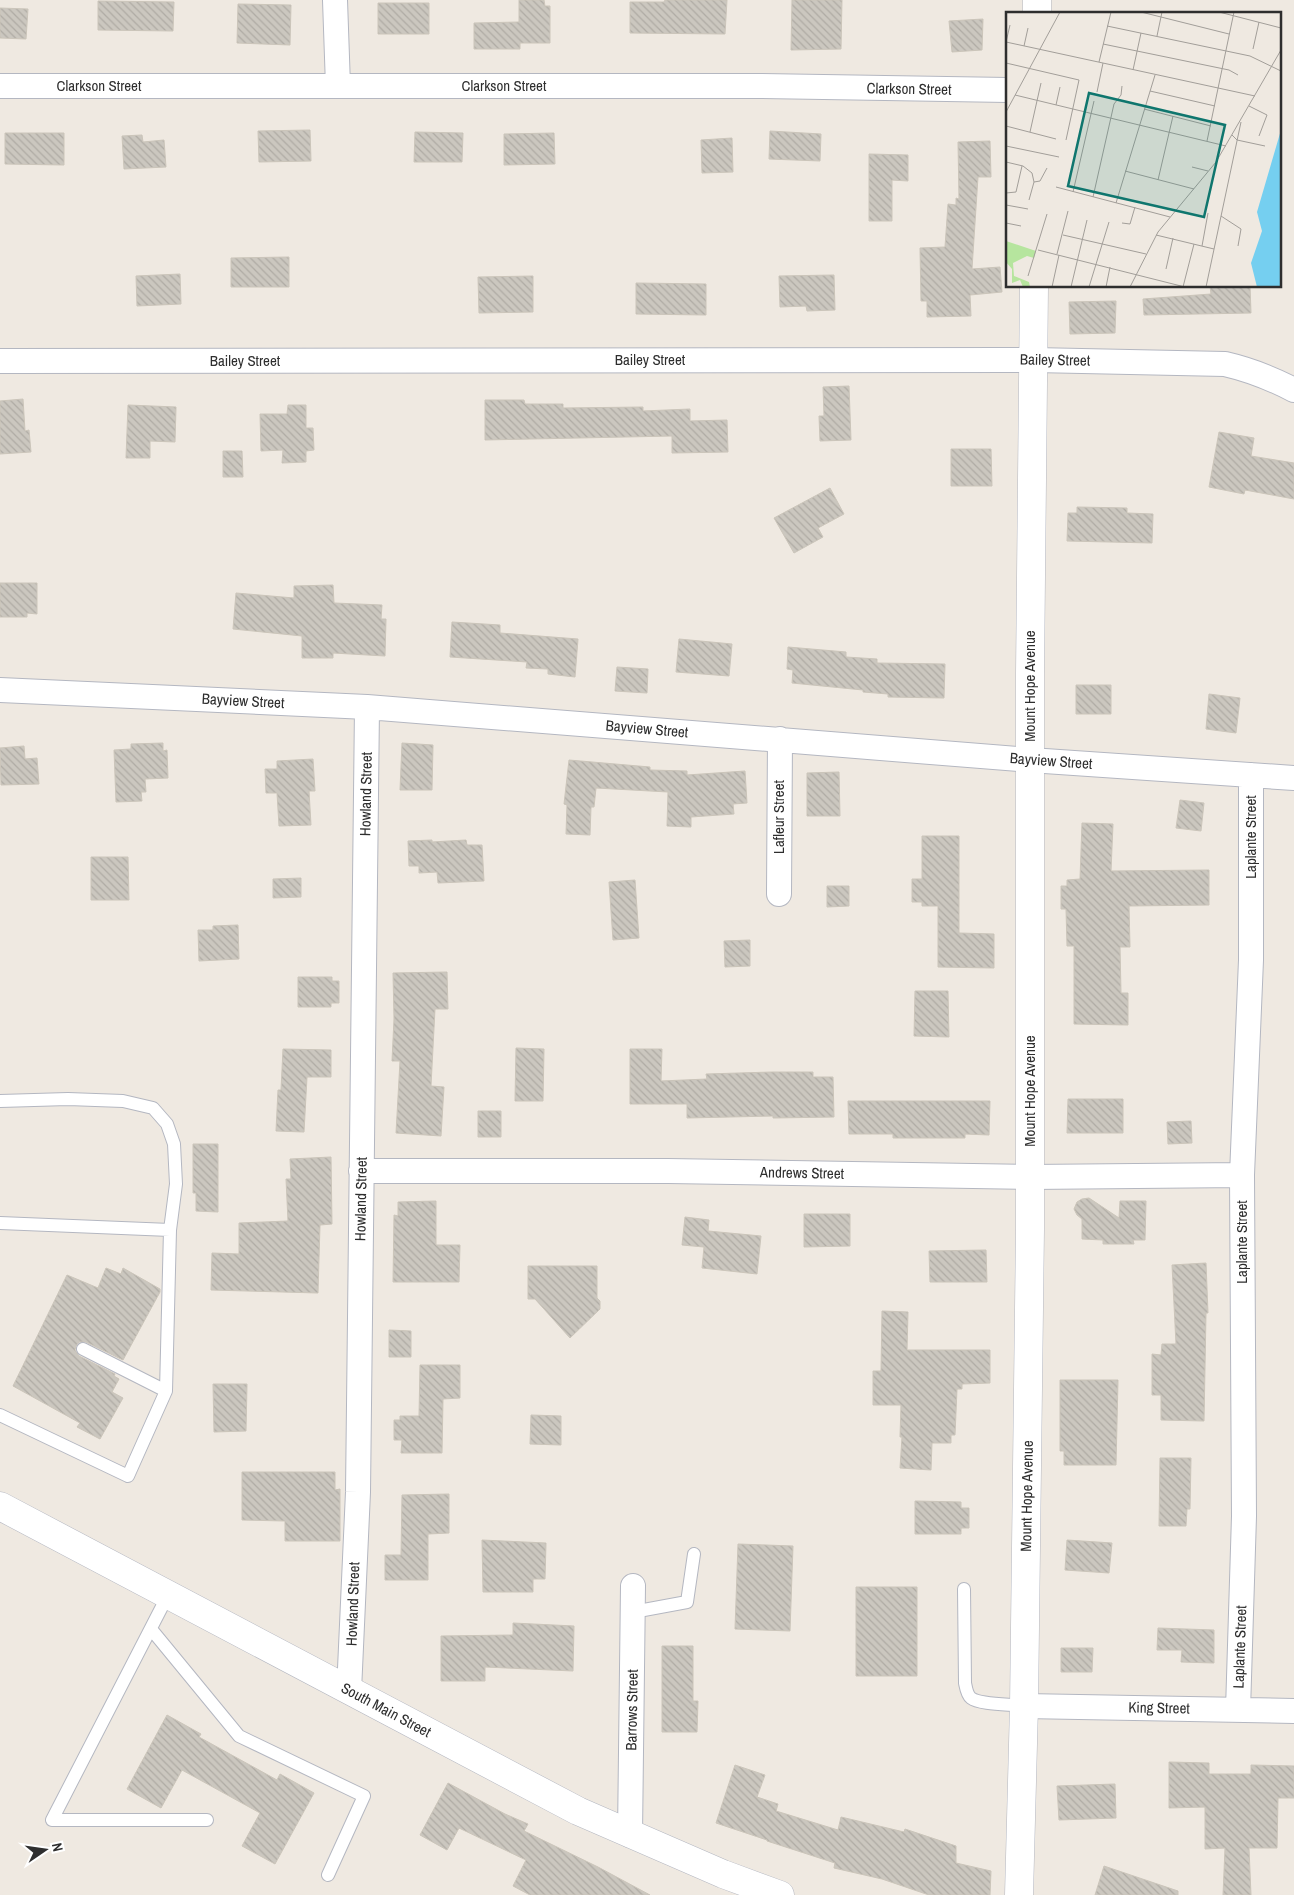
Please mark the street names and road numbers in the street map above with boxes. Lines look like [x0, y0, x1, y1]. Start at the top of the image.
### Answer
street label: Clarkson Street [57, 75, 142, 96]
street label: Clarkson Street [462, 75, 547, 96]
street label: Clarkson Street [866, 77, 952, 100]
street label: Bailey Street [1020, 348, 1091, 371]
street label: Bailey Street [615, 349, 686, 370]
street label: Bailey Street [210, 350, 281, 371]
street label: Mount Hope Avenue [1019, 630, 1040, 742]
street label: Bayview Street [201, 688, 285, 713]
street label: Bayview Street [605, 714, 690, 743]
street label: Bayview Street [1009, 747, 1094, 774]
street label: Howland Street [354, 751, 377, 836]
street label: Lafleur Street [768, 780, 789, 854]
street label: Laplante Street [1240, 795, 1261, 879]
street label: Mount Hope Avenue [1019, 1035, 1040, 1147]
street label: Howland Street [349, 1156, 372, 1241]
street label: Andrews Street [759, 1161, 845, 1184]
street label: Laplante Street [1231, 1200, 1252, 1284]
street label: Mount Hope Avenue [1015, 1440, 1038, 1552]
street label: Howland Street [341, 1561, 364, 1646]
street label: Laplante Street [1228, 1604, 1251, 1689]
street label: Barrows Street [620, 1669, 643, 1751]
street label: South Main Street [338, 1677, 435, 1742]
street label: King Street [1128, 1696, 1191, 1719]

